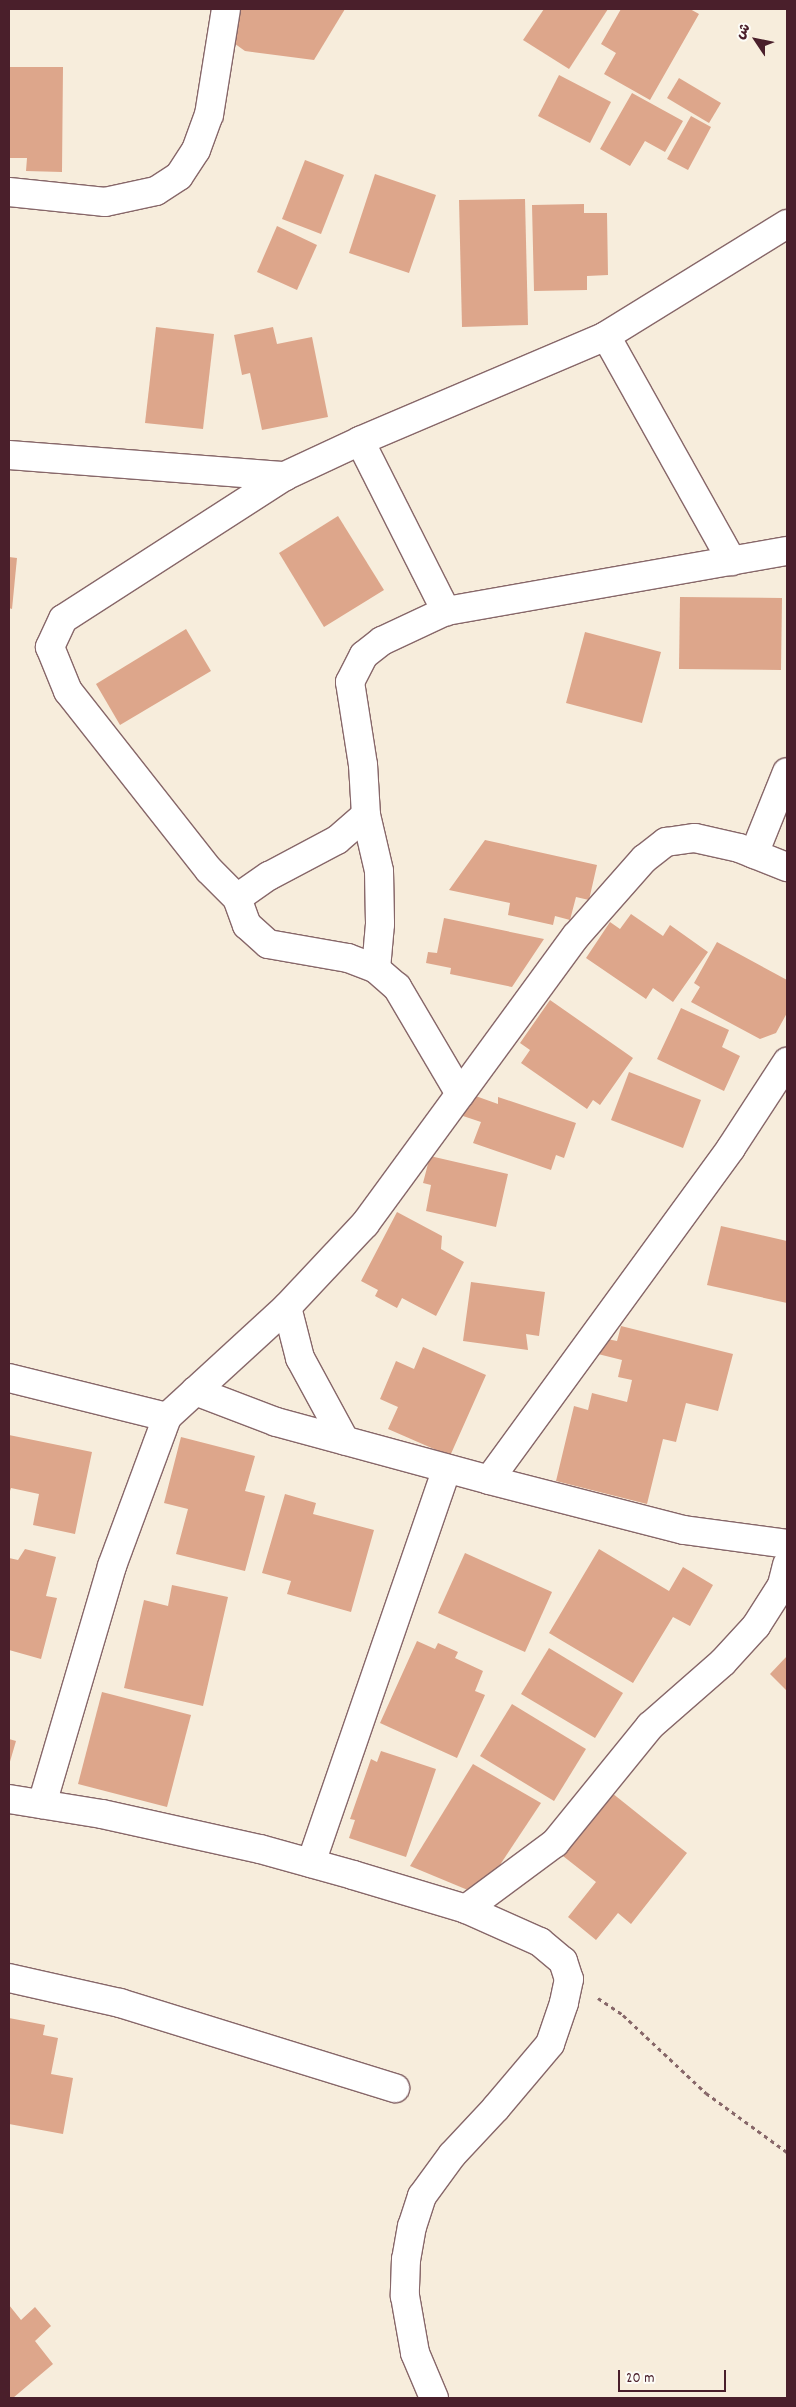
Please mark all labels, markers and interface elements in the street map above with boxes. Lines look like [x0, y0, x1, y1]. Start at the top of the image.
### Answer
north arrow [731, 15, 781, 65]
text: ش [731, 20, 756, 44]
scale bar [621, 2360, 728, 2392]
text: 20 m [626, 2368, 654, 2390]

